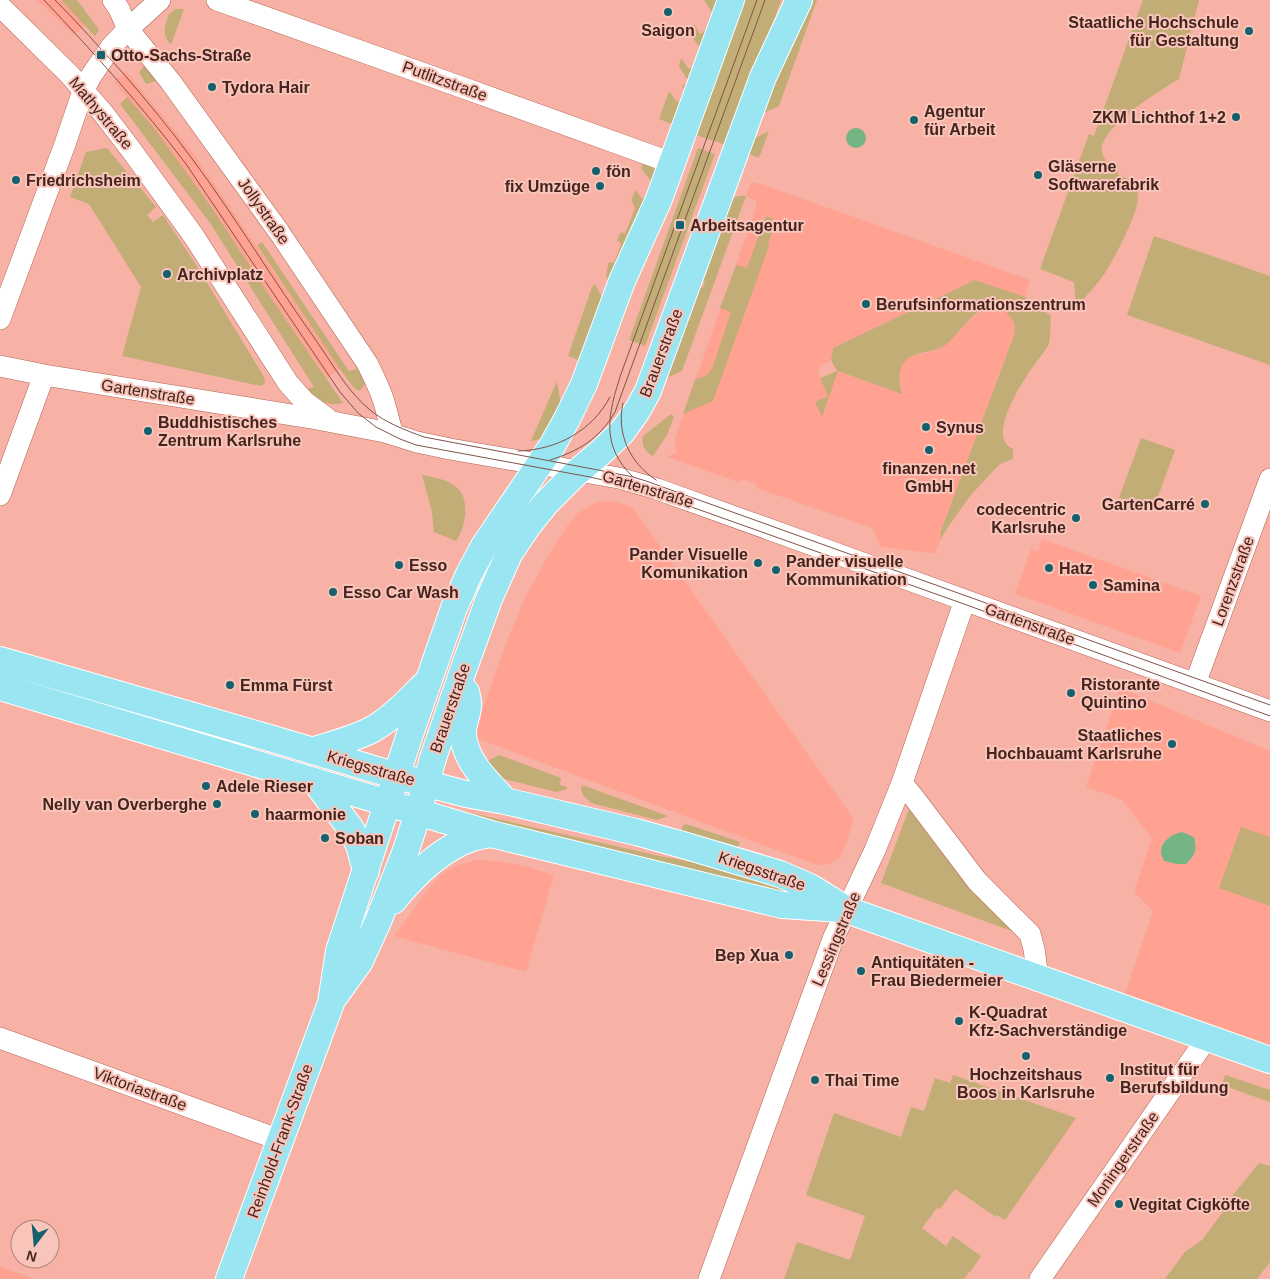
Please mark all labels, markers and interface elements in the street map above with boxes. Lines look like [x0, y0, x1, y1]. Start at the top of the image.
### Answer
marker: Saigon [662, 6, 674, 18]
place label: Staatliche Hochschule für Gestaltung [1068, 14, 1239, 49]
place label: Saigon [641, 22, 695, 39]
marker: Staatliche Hochschule für Gestaltung [1243, 25, 1255, 37]
place label: Otto-Sachs-Straße [111, 47, 252, 64]
marker: Otto-Sachs-Straße [95, 49, 107, 61]
street label: Putlitzstraße [400, 58, 490, 104]
street label: Mathystraße [66, 73, 136, 153]
place label: Tydora Hair [222, 79, 310, 96]
marker: Tydora Hair [206, 81, 218, 93]
place label: Agentur für Arbeit [924, 103, 996, 138]
place label: ZKM Lichthof 1+2 [1092, 109, 1226, 126]
marker: ZKM Lichthof 1+2 [1230, 111, 1242, 123]
marker: Agentur für Arbeit [908, 114, 920, 126]
place label: Gläserne Softwarefabrik [1048, 158, 1159, 193]
place label: fön [606, 163, 631, 180]
marker: fön [590, 165, 602, 177]
marker: Gläserne Softwarefabrik [1032, 169, 1044, 181]
place label: Friedrichsheim [26, 172, 141, 189]
marker: Friedrichsheim [10, 174, 22, 186]
street label: Jollystraße [235, 174, 293, 248]
place label: fix Umzüge [505, 178, 590, 195]
marker: fix Umzüge [594, 180, 606, 192]
place label: Arbeitsagentur [690, 217, 804, 234]
marker: Arbeitsagentur [674, 219, 686, 231]
place label: Archivplatz [177, 266, 263, 283]
marker: Archivplatz [161, 268, 173, 280]
place label: Berufsinformationszentrum [876, 296, 1086, 313]
marker: Berufsinformationszentrum [860, 298, 872, 310]
street label: Brauerstraße [636, 306, 686, 400]
street label: Gartenstraße [100, 376, 196, 408]
place label: Buddhistisches Zentrum Karlsruhe [158, 414, 301, 449]
place label: Synus [936, 419, 984, 436]
marker: Synus [920, 421, 932, 433]
marker: Buddhistisches Zentrum Karlsruhe [142, 425, 154, 437]
marker: finanzen.net GmbH [923, 444, 935, 456]
place label: finanzen.net GmbH [882, 460, 976, 495]
street label: Gartenstraße [600, 467, 696, 511]
place label: GartenCarré [1102, 496, 1195, 513]
marker: GartenCarré [1199, 498, 1211, 510]
place label: codecentric Karlsruhe [976, 501, 1066, 536]
marker: codecentric Karlsruhe [1070, 512, 1082, 524]
street label: Lorenzstraße [1209, 534, 1257, 628]
place label: Pander Visuelle Komunikation [629, 546, 748, 581]
place label: Pander visuelle Kommunikation [786, 553, 907, 588]
place label: Esso [409, 557, 447, 574]
marker: Pander Visuelle Komunikation [752, 557, 764, 569]
marker: Esso [393, 559, 405, 571]
place label: Hatz [1059, 560, 1093, 577]
marker: Hatz [1043, 562, 1055, 574]
marker: Pander visuelle Kommunikation [770, 564, 782, 576]
place label: Samina [1103, 577, 1160, 594]
marker: Samina [1087, 579, 1099, 591]
place label: Esso Car Wash [343, 584, 459, 601]
marker: Esso Car Wash [327, 586, 339, 598]
street label: Gartenstraße [983, 600, 1077, 648]
street label: Brauerstraße [427, 661, 473, 755]
place label: Ristorante Quintino [1081, 676, 1160, 711]
place label: Emma Fürst [240, 677, 333, 694]
marker: Emma Fürst [224, 679, 236, 691]
marker: Ristorante Quintino [1065, 687, 1077, 699]
place label: Staatliches Hochbauamt Karlsruhe [986, 727, 1162, 762]
marker: Staatliches Hochbauamt Karlsruhe [1166, 738, 1178, 750]
street label: Kriegsstraße [325, 747, 417, 789]
place label: Adele Rieser [216, 778, 313, 795]
marker: Adele Rieser [200, 780, 212, 792]
place label: Nelly van Overberghe [42, 796, 207, 813]
marker: Nelly van Overberghe [211, 798, 223, 810]
place label: haarmonie [265, 806, 346, 823]
marker: haarmonie [249, 808, 261, 820]
place label: Soban [335, 830, 384, 847]
marker: Soban [319, 832, 331, 844]
street label: Kriegsstraße [716, 848, 808, 894]
street label: Lessingstraße [809, 889, 863, 989]
place label: Bep Xua [715, 947, 779, 964]
marker: Bep Xua [783, 949, 795, 961]
place label: Antiquitäten - Frau Biedermeier [871, 954, 1003, 989]
marker: Antiquitäten - Frau Biedermeier [855, 965, 867, 977]
place label: K-Quadrat Kfz-Sachverständige [969, 1004, 1127, 1039]
marker: K-Quadrat Kfz-Sachverständige [953, 1015, 965, 1027]
marker: Hochzeitshaus Boos in Karlsruhe [1020, 1050, 1032, 1062]
place label: Institut für Berufsbildung [1120, 1061, 1228, 1096]
street label: Reinhold-Frank-Straße [244, 1062, 316, 1220]
street label: Viktoriastraße [91, 1064, 189, 1114]
place label: Hochzeitshaus Boos in Karlsruhe [957, 1066, 1095, 1101]
place label: Thai Time [825, 1072, 899, 1089]
marker: Institut für Berufsbildung [1104, 1072, 1116, 1084]
marker: Thai Time [809, 1074, 821, 1086]
street label: Moningerstraße [1084, 1108, 1162, 1210]
place label: Vegitat Cigköfte [1129, 1196, 1250, 1213]
marker: Vegitat Cigköfte [1113, 1198, 1125, 1210]
north arrow [10, 1219, 60, 1269]
text: N [24, 1247, 38, 1266]

